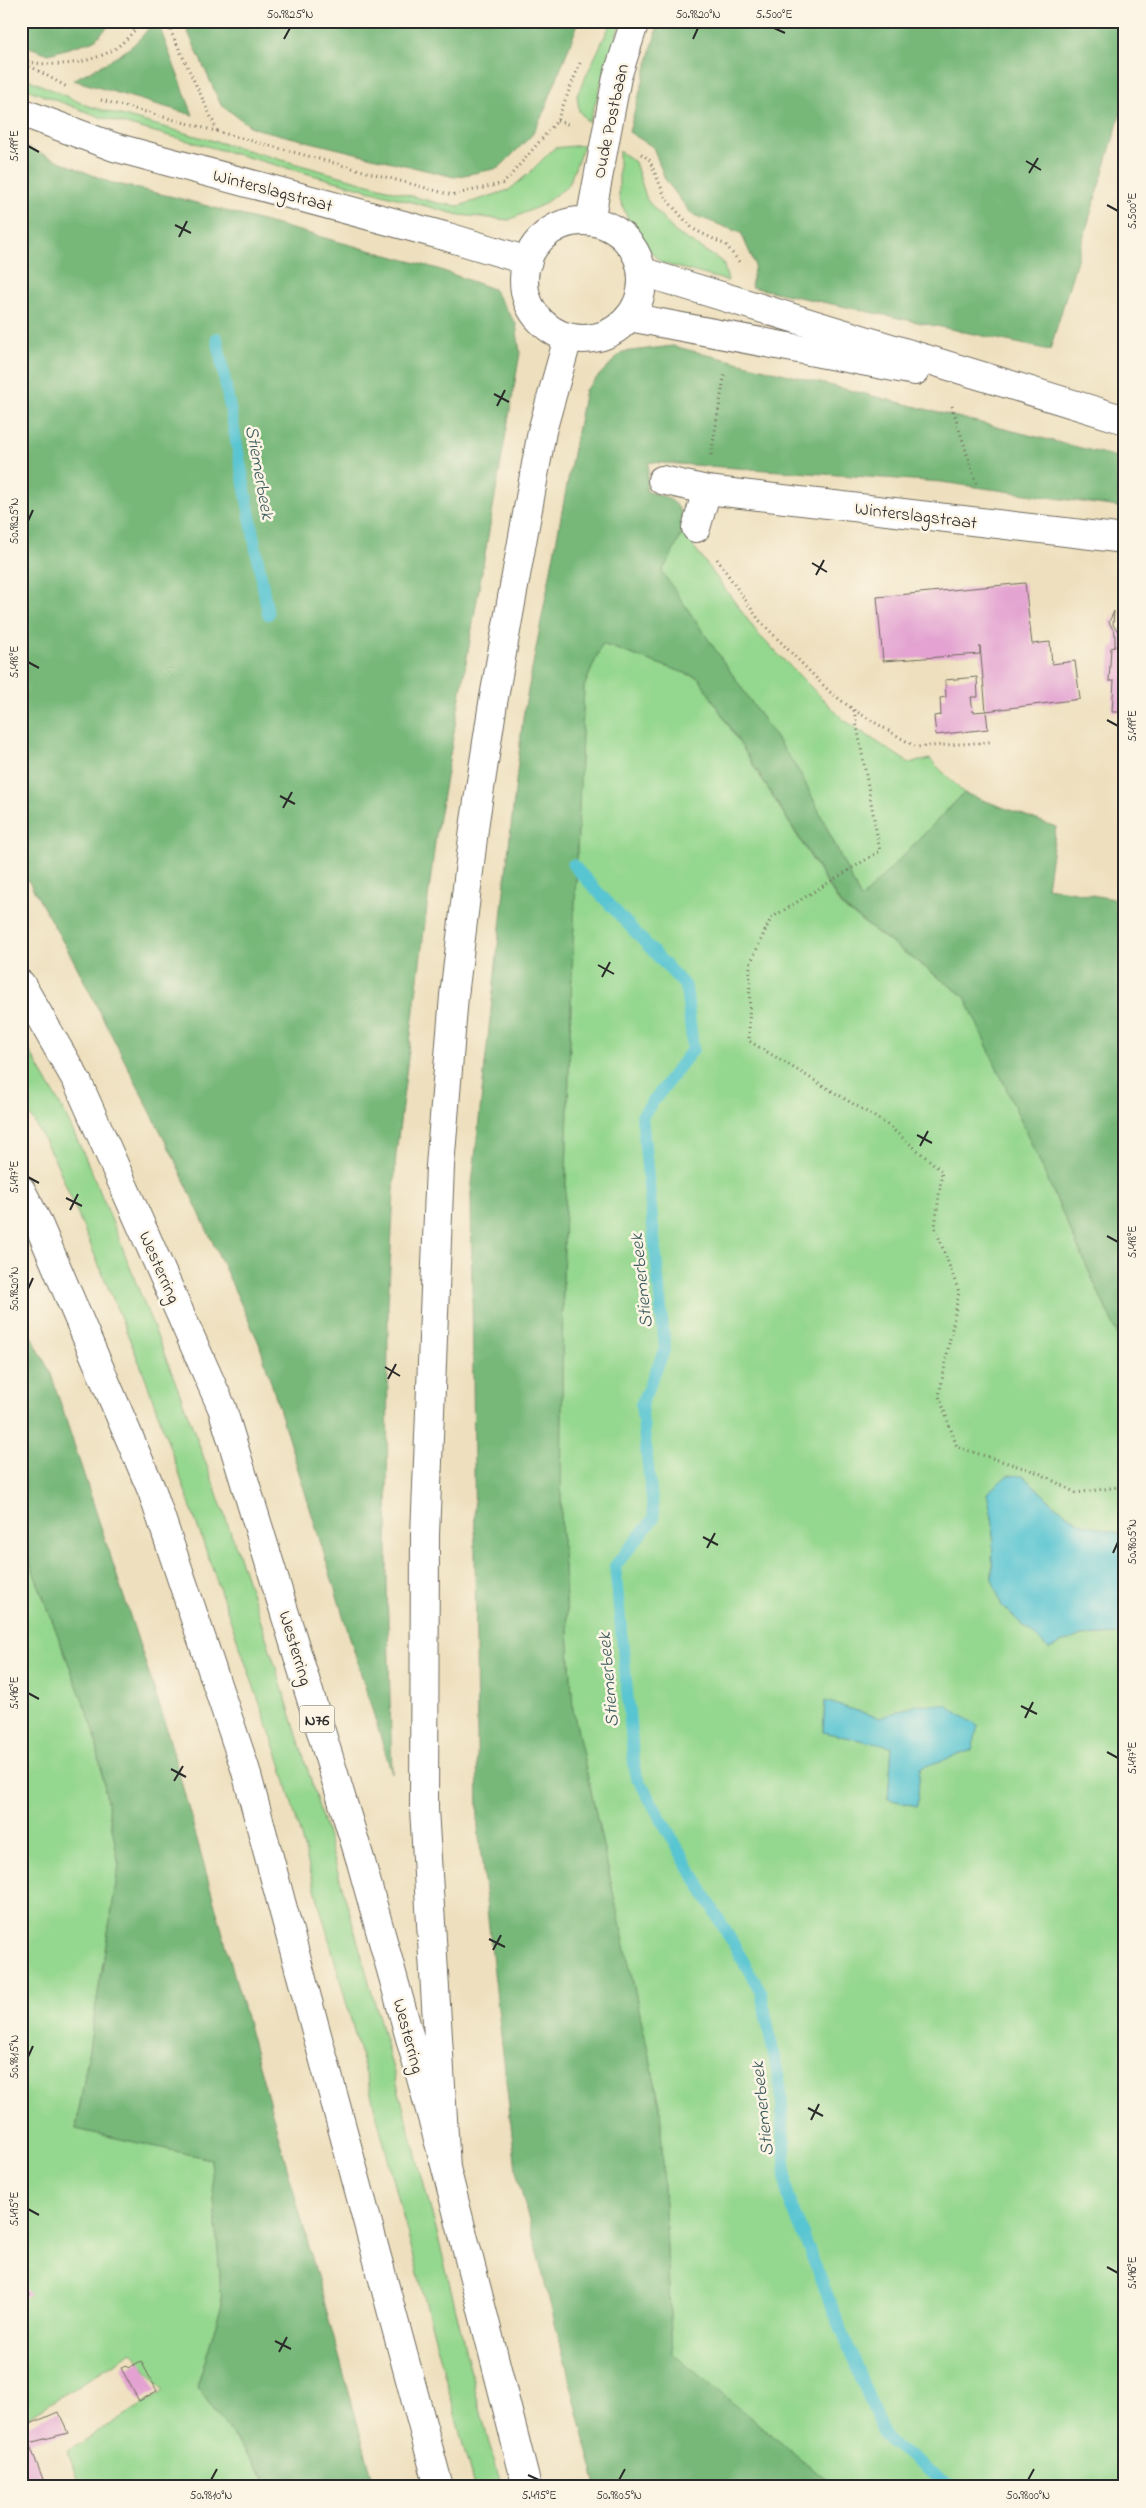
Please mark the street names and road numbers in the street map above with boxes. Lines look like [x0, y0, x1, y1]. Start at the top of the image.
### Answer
street label: Oude Postbaan [587, 62, 637, 181]
street label: Winterslagstraat [209, 163, 335, 221]
street label: Winterslagstraat [853, 497, 978, 538]
street label: Westerring [130, 1228, 186, 1309]
street label: Westerring [269, 1608, 318, 1689]
road number: N76 [300, 1706, 334, 1732]
street label: Westerring [384, 1996, 430, 2077]

